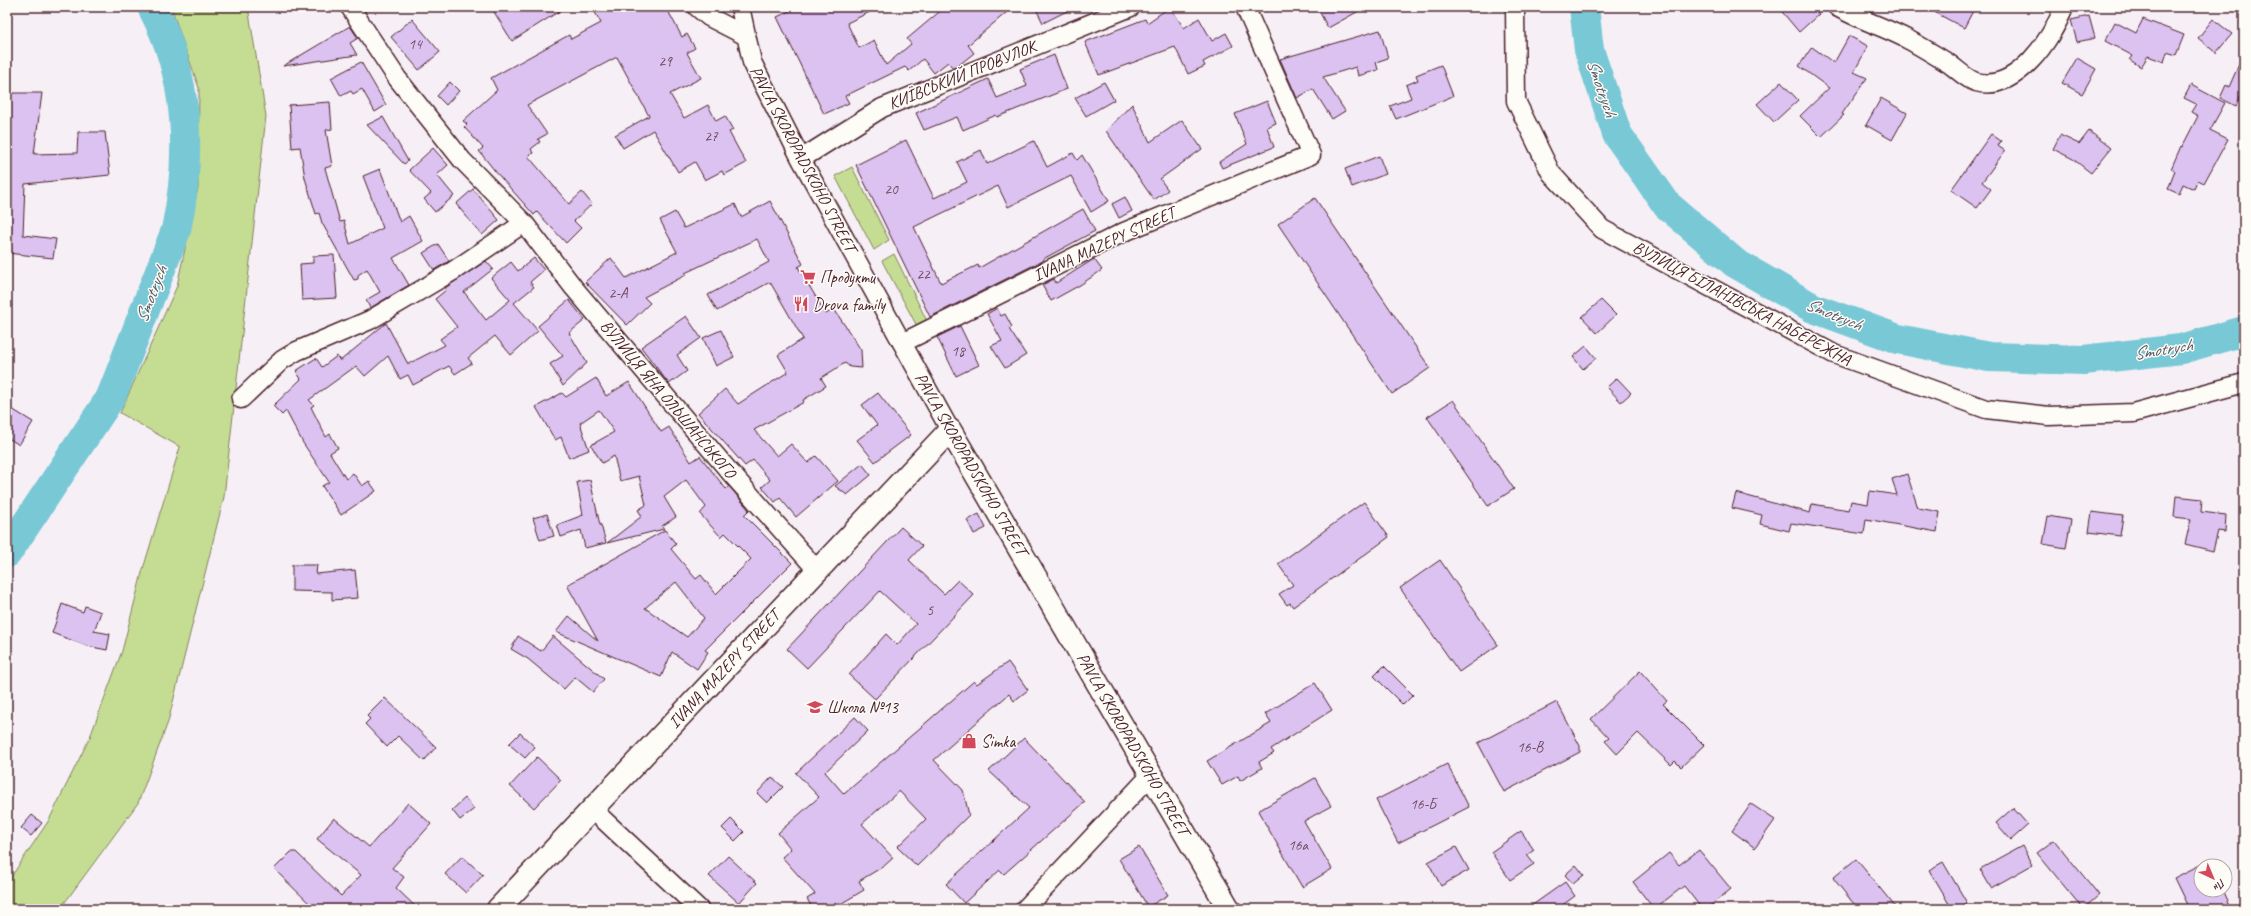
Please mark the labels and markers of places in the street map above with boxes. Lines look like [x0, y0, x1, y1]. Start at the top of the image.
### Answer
place label: Продукти [820, 267, 877, 288]
supermarket icon: Продукти [799, 268, 817, 286]
place label: Drova family [813, 294, 886, 315]
restaurant icon: Drova family [792, 295, 810, 313]
place label: Школа №13 [827, 697, 899, 718]
school or university icon: Школа №13 [806, 698, 824, 716]
place label: Simka [981, 731, 1017, 752]
shop icon: Simka [960, 732, 978, 750]

